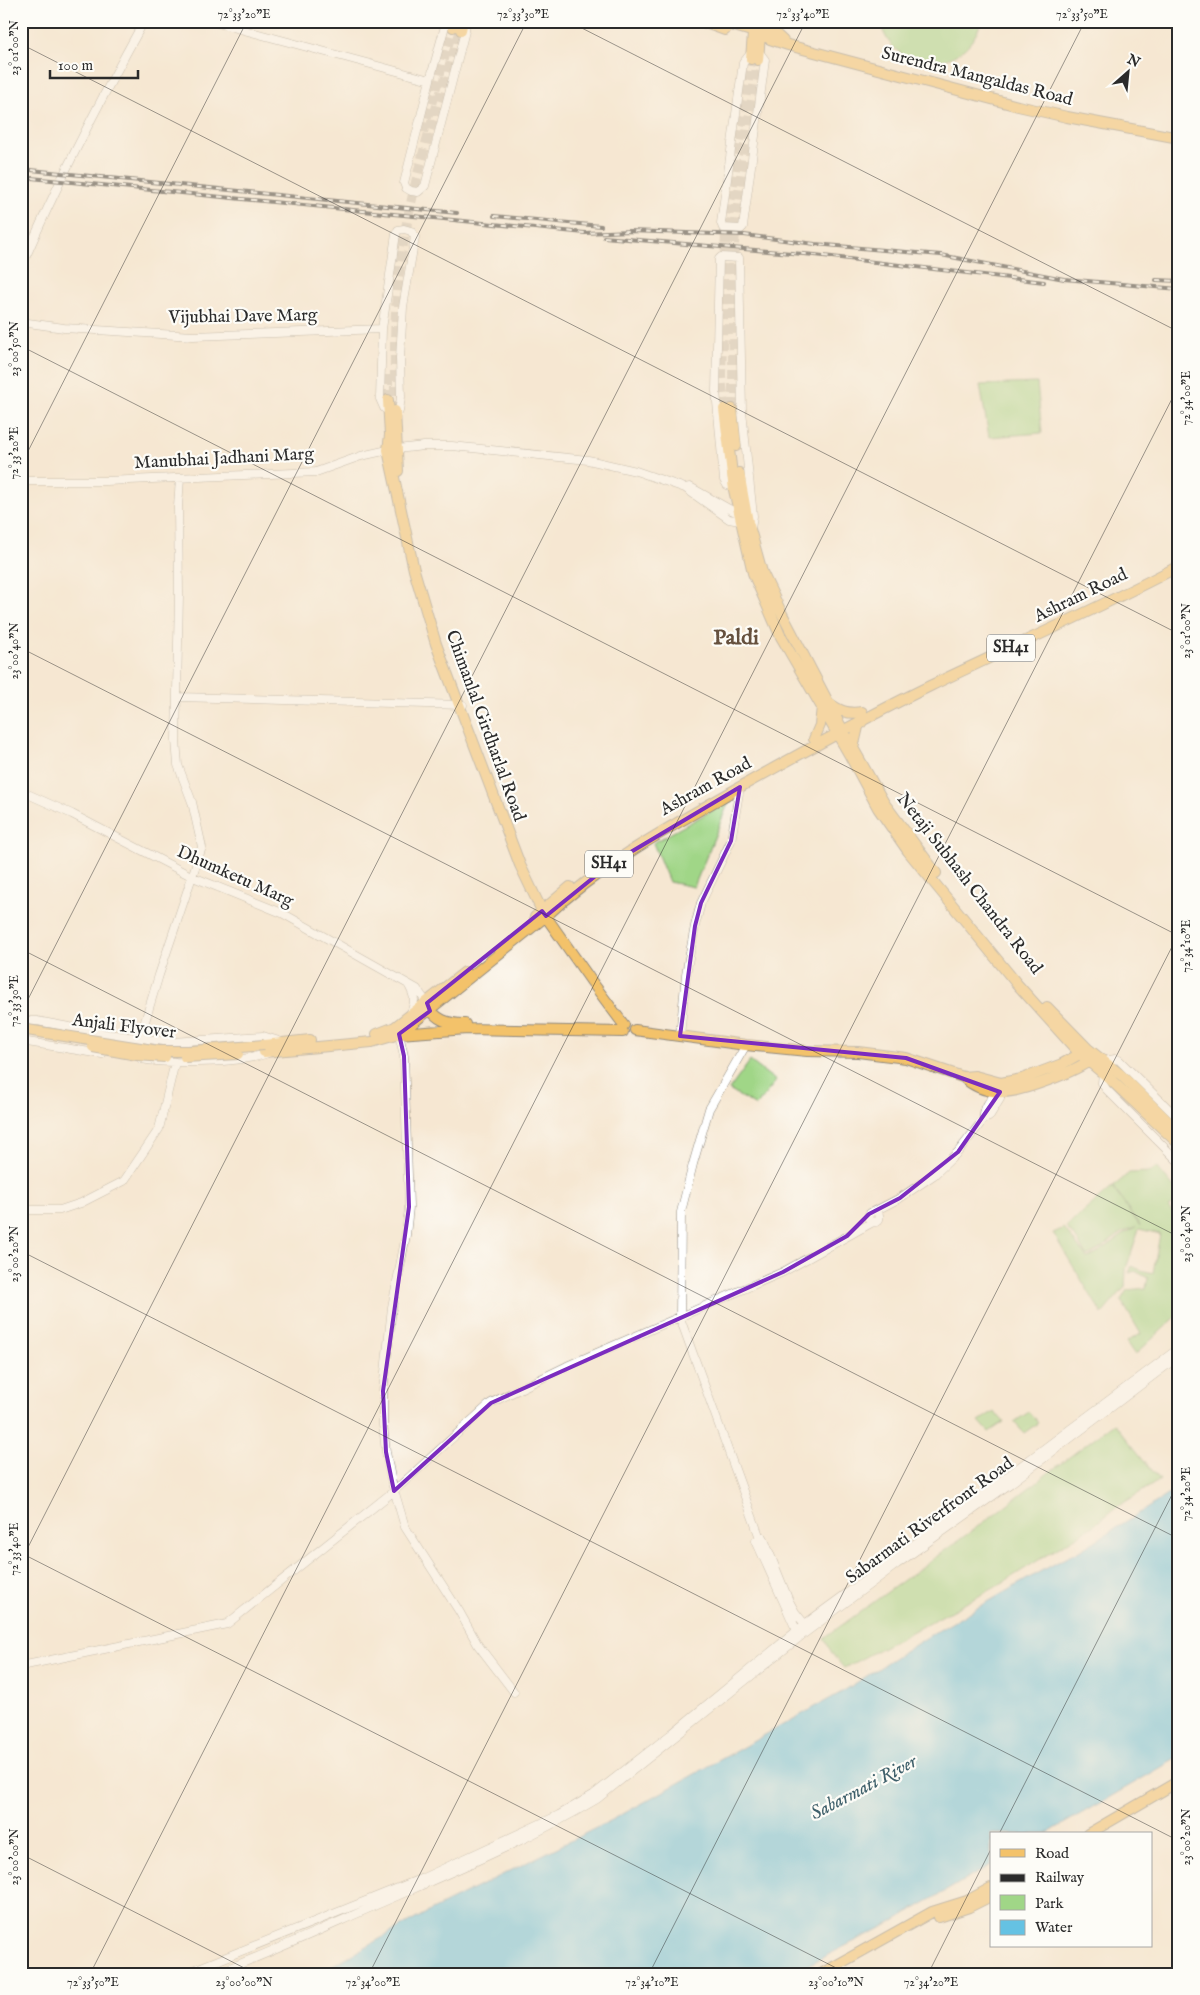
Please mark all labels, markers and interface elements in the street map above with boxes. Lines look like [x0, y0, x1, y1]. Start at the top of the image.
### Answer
text: 72°33'20"E [217, 7, 271, 22]
text: 72°33'30"E [497, 7, 549, 22]
text: 72°33'40"E [776, 7, 830, 22]
text: 72°33'50"E [1056, 7, 1108, 22]
text: 23°01'00"N [7, 20, 22, 76]
street label: Surendra Mangaldas Road [879, 42, 1075, 112]
scale bar [50, 48, 138, 80]
north arrow [1102, 48, 1152, 98]
text: N [1123, 50, 1143, 72]
text: 100 m [58, 56, 94, 75]
street label: Vijubhai Dave Marg [167, 304, 318, 330]
text: 23°00'50"N [7, 321, 22, 377]
text: 72°34'00"E [1179, 371, 1194, 425]
text: 72°33'20"E [7, 426, 22, 480]
street label: Manubhai Jadhani Marg [133, 443, 315, 475]
street label: Ashram Road [1030, 563, 1132, 629]
text: 23°01'00"N [1179, 603, 1194, 659]
text: 23°00'40"N [7, 622, 22, 680]
district label: Paldi [713, 624, 759, 652]
street label: Chimanlal Girdharlal Road [440, 627, 530, 825]
road number: SH41 [987, 634, 1035, 661]
street label: Ashram Road [655, 752, 756, 822]
street label: Netaji Subhash Chandra Road [891, 789, 1047, 980]
street label: Dhumketu Marg [173, 841, 297, 913]
road number: SH41 [585, 851, 633, 878]
text: 72°34'10"E [1179, 919, 1194, 973]
text: 72°33'30"E [7, 975, 22, 1027]
street label: Anjali Flyover [70, 1009, 178, 1045]
text: 23°00'40"N [1179, 1205, 1194, 1263]
text: 23°00'20"N [7, 1225, 22, 1282]
street label: Sabarmati Riverfront Road [842, 1452, 1019, 1590]
text: 72°34'20"E [1179, 1467, 1194, 1521]
text: 72°33'40"E [7, 1522, 22, 1576]
water label: Sabarmati River [807, 1749, 923, 1826]
text: 23°00'20"N [1179, 1808, 1194, 1865]
text: 23°00'00"N [7, 1828, 22, 1886]
legend [990, 1832, 1152, 1948]
text: Road [1035, 1844, 1070, 1863]
text: Railway [1035, 1868, 1085, 1887]
text: Park [1035, 1894, 1065, 1913]
text: Water [1035, 1918, 1073, 1937]
text: 72°33'50"E [67, 1975, 119, 1990]
text: 23°00'00"N [215, 1975, 273, 1990]
text: 72°34'00"E [346, 1975, 400, 1990]
text: 72°34'10"E [625, 1975, 679, 1990]
text: 23°00'10"N [808, 1975, 864, 1990]
text: 72°34'20"E [904, 1975, 958, 1990]

